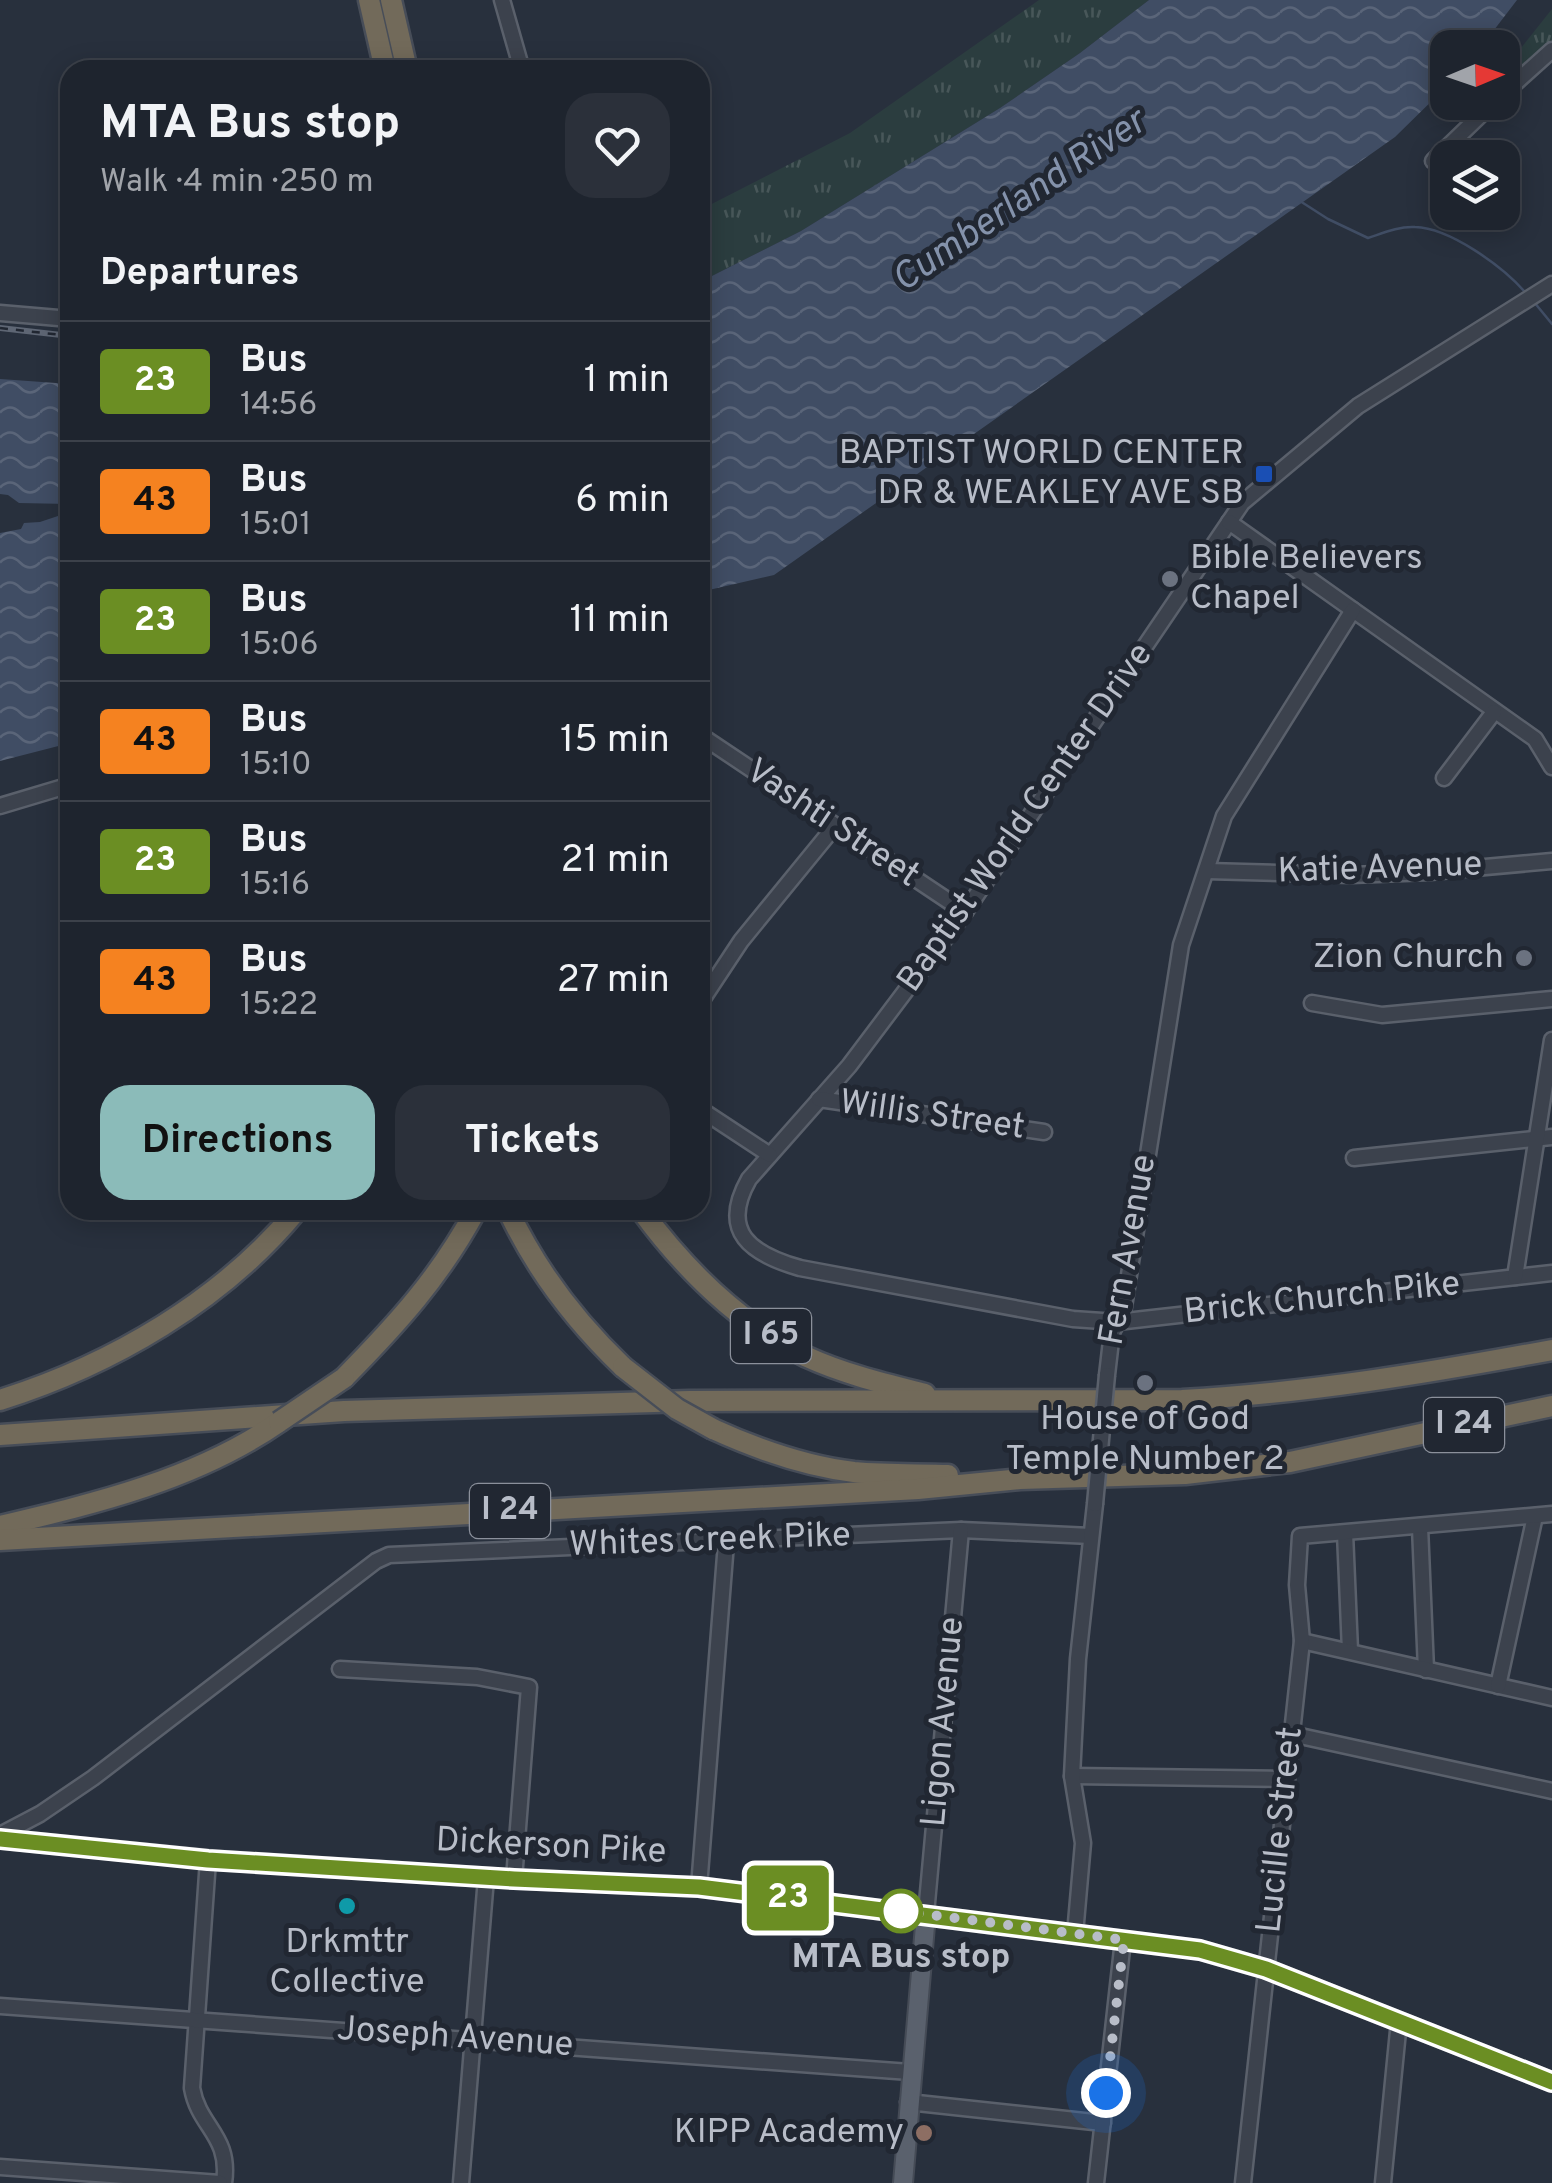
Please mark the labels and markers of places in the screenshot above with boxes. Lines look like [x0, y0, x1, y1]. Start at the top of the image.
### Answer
place label: BAPTIST WORLD CENTER DR & WEAKLEY AVE SB [839, 432, 1244, 516]
marker: BAPTIST WORLD CENTER DR & WEAKLEY AVE SB [1253, 463, 1275, 485]
place label: Bible Believers Chapel [1190, 537, 1423, 621]
marker: Bible Believers Chapel [1159, 568, 1181, 590]
place label: Zion Church [1313, 936, 1504, 980]
marker: Zion Church [1513, 947, 1535, 969]
marker: House of God Temple Number 2 [1134, 1372, 1156, 1394]
place label: House of God Temple Number 2 [1005, 1398, 1285, 1482]
marker: MTA Bus stop [880, 1890, 922, 1932]
marker: Drkmttr Collective [336, 1895, 358, 1917]
place label: Drkmttr Collective [269, 1921, 425, 2005]
place label: MTA Bus stop [792, 1936, 1010, 1980]
place label: KIPP Academy [674, 2111, 904, 2155]
marker: KIPP Academy [913, 2122, 935, 2144]

